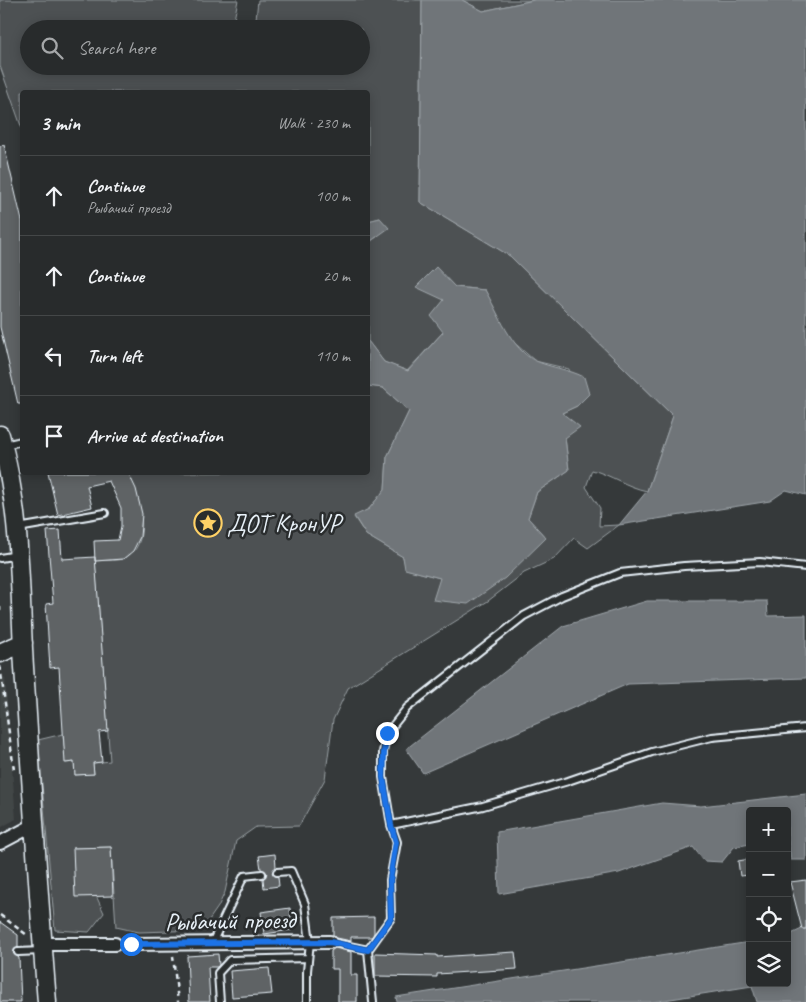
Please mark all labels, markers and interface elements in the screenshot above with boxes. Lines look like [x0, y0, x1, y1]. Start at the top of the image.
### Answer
search box [20, 20, 370, 75]
icon: search [38, 34, 66, 62]
text: Search here [78, 36, 155, 60]
text: 3 min [40, 110, 80, 136]
text: Walk · 230 m [278, 113, 350, 133]
text: Continue [87, 174, 144, 198]
icon: ahead [40, 182, 68, 210]
text: 100 m [316, 186, 350, 206]
text: Рыбачий проезд [87, 198, 170, 218]
icon: ahead [40, 262, 68, 290]
text: Continue [87, 264, 144, 288]
text: 20 m [323, 266, 350, 286]
icon: left [40, 342, 68, 370]
text: Turn left [87, 344, 142, 368]
text: 110 m [316, 346, 350, 366]
icon: arrive [40, 422, 68, 450]
text: Arrive at destination [87, 424, 223, 448]
place icon: ДОТ КронУР [193, 508, 223, 538]
place label: ДОТ КронУР [227, 508, 344, 540]
route end [376, 722, 399, 745]
map controls [746, 807, 791, 987]
button: + [746, 807, 791, 852]
button: − [746, 852, 791, 897]
button: locate [746, 897, 791, 942]
street label: Рыбачий проезд [165, 904, 298, 938]
route start [120, 933, 143, 956]
button: layers [746, 942, 791, 987]

